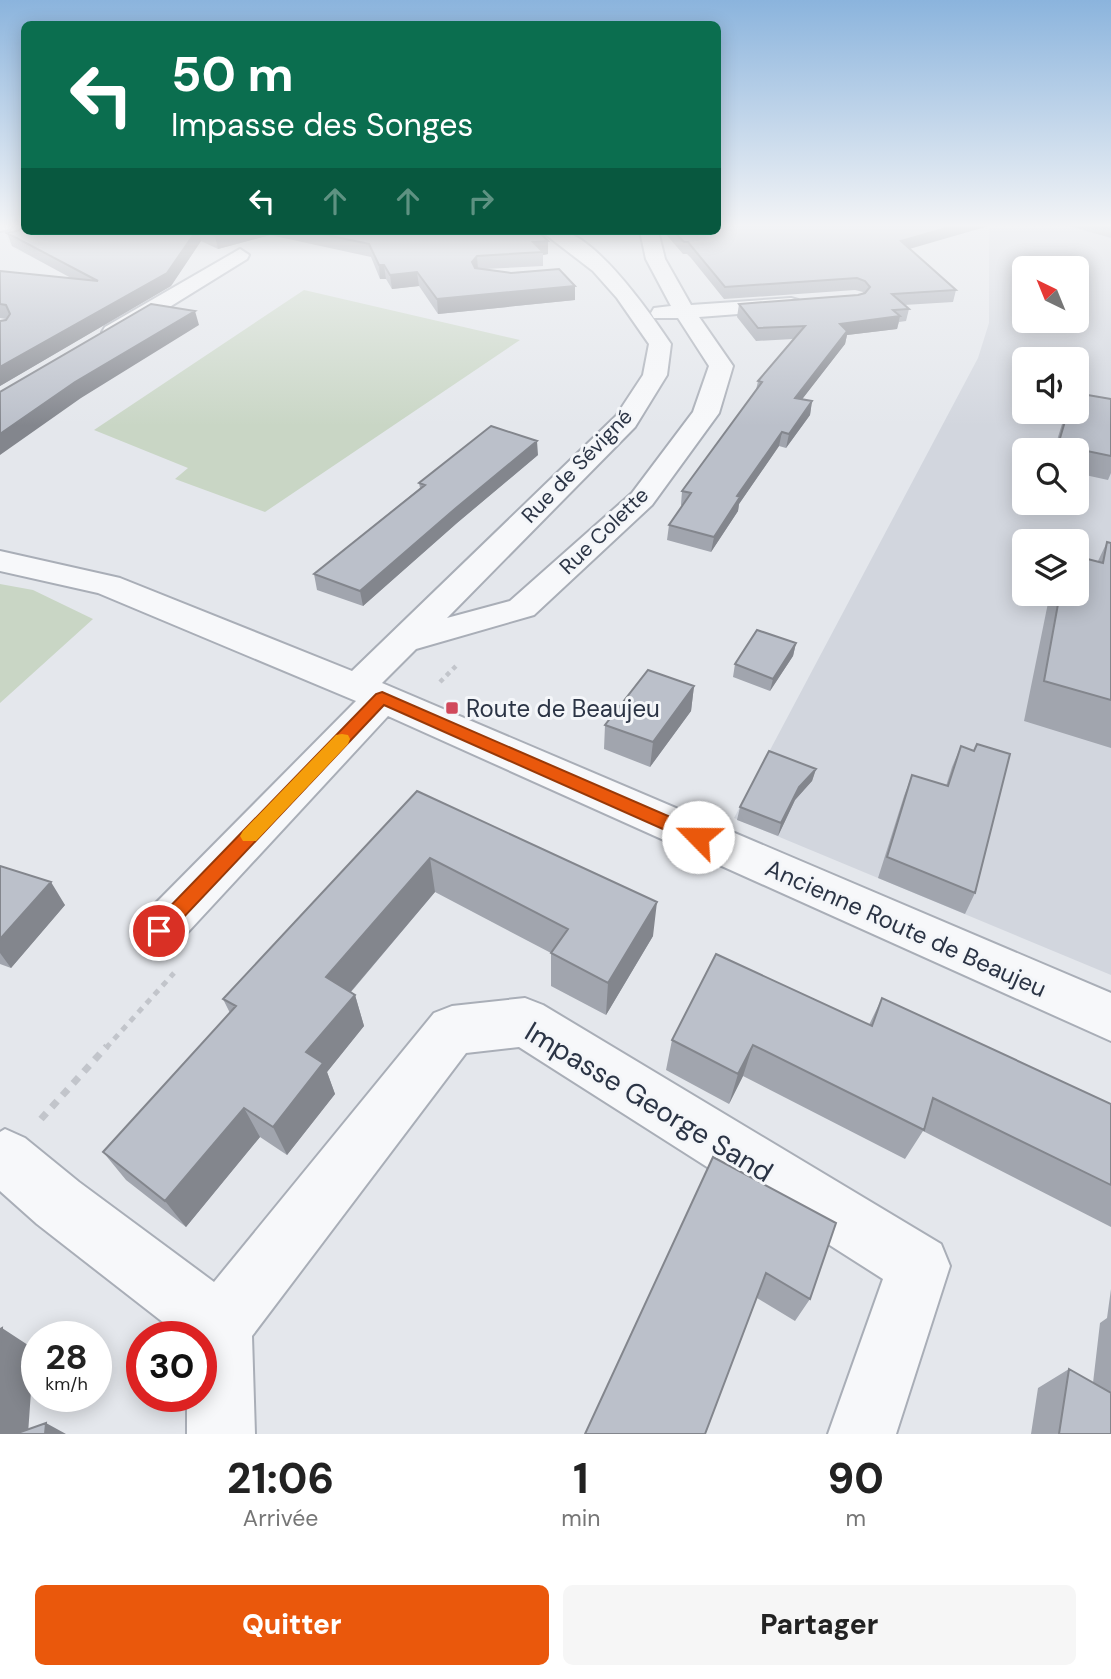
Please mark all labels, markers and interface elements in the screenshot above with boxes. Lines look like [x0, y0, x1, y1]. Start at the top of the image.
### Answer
text: 50 m [171, 42, 294, 106]
icon: left [56, 49, 147, 140]
text: Impasse des Songes [171, 104, 473, 146]
icon: left [243, 182, 281, 220]
icon: ahead [316, 182, 354, 220]
icon: ahead [389, 182, 427, 220]
icon: right [462, 182, 500, 220]
north arrow [1012, 256, 1088, 332]
map controls [1012, 256, 1089, 606]
button: sound [1012, 347, 1089, 424]
street label: Rue de Sévigné [515, 403, 639, 529]
button: search [1012, 438, 1089, 515]
street label: Rue Colette [553, 481, 655, 581]
button: layers [1012, 529, 1089, 606]
place label: Route de Beaujeu [466, 693, 660, 724]
marker: Route de Beaujeu [444, 700, 460, 716]
position arrow [661, 800, 735, 874]
street label: Ancienne Route de Beaujeu [761, 852, 1051, 1004]
pin [129, 901, 189, 961]
icon: arrive [140, 912, 178, 950]
street label: Impasse George Sand [518, 1013, 780, 1191]
speed limit sign: 30 [126, 1321, 217, 1412]
text: 28 [45, 1334, 88, 1380]
text: km/h [45, 1372, 88, 1396]
text: 21:06 [227, 1451, 334, 1506]
text: 1 [573, 1451, 589, 1506]
text: 90 [828, 1451, 884, 1506]
text: Arrivée [243, 1503, 318, 1533]
text: min [561, 1503, 600, 1533]
text: m [845, 1503, 866, 1533]
button: Quitter [35, 1585, 549, 1665]
button: Partager [563, 1585, 1076, 1665]

